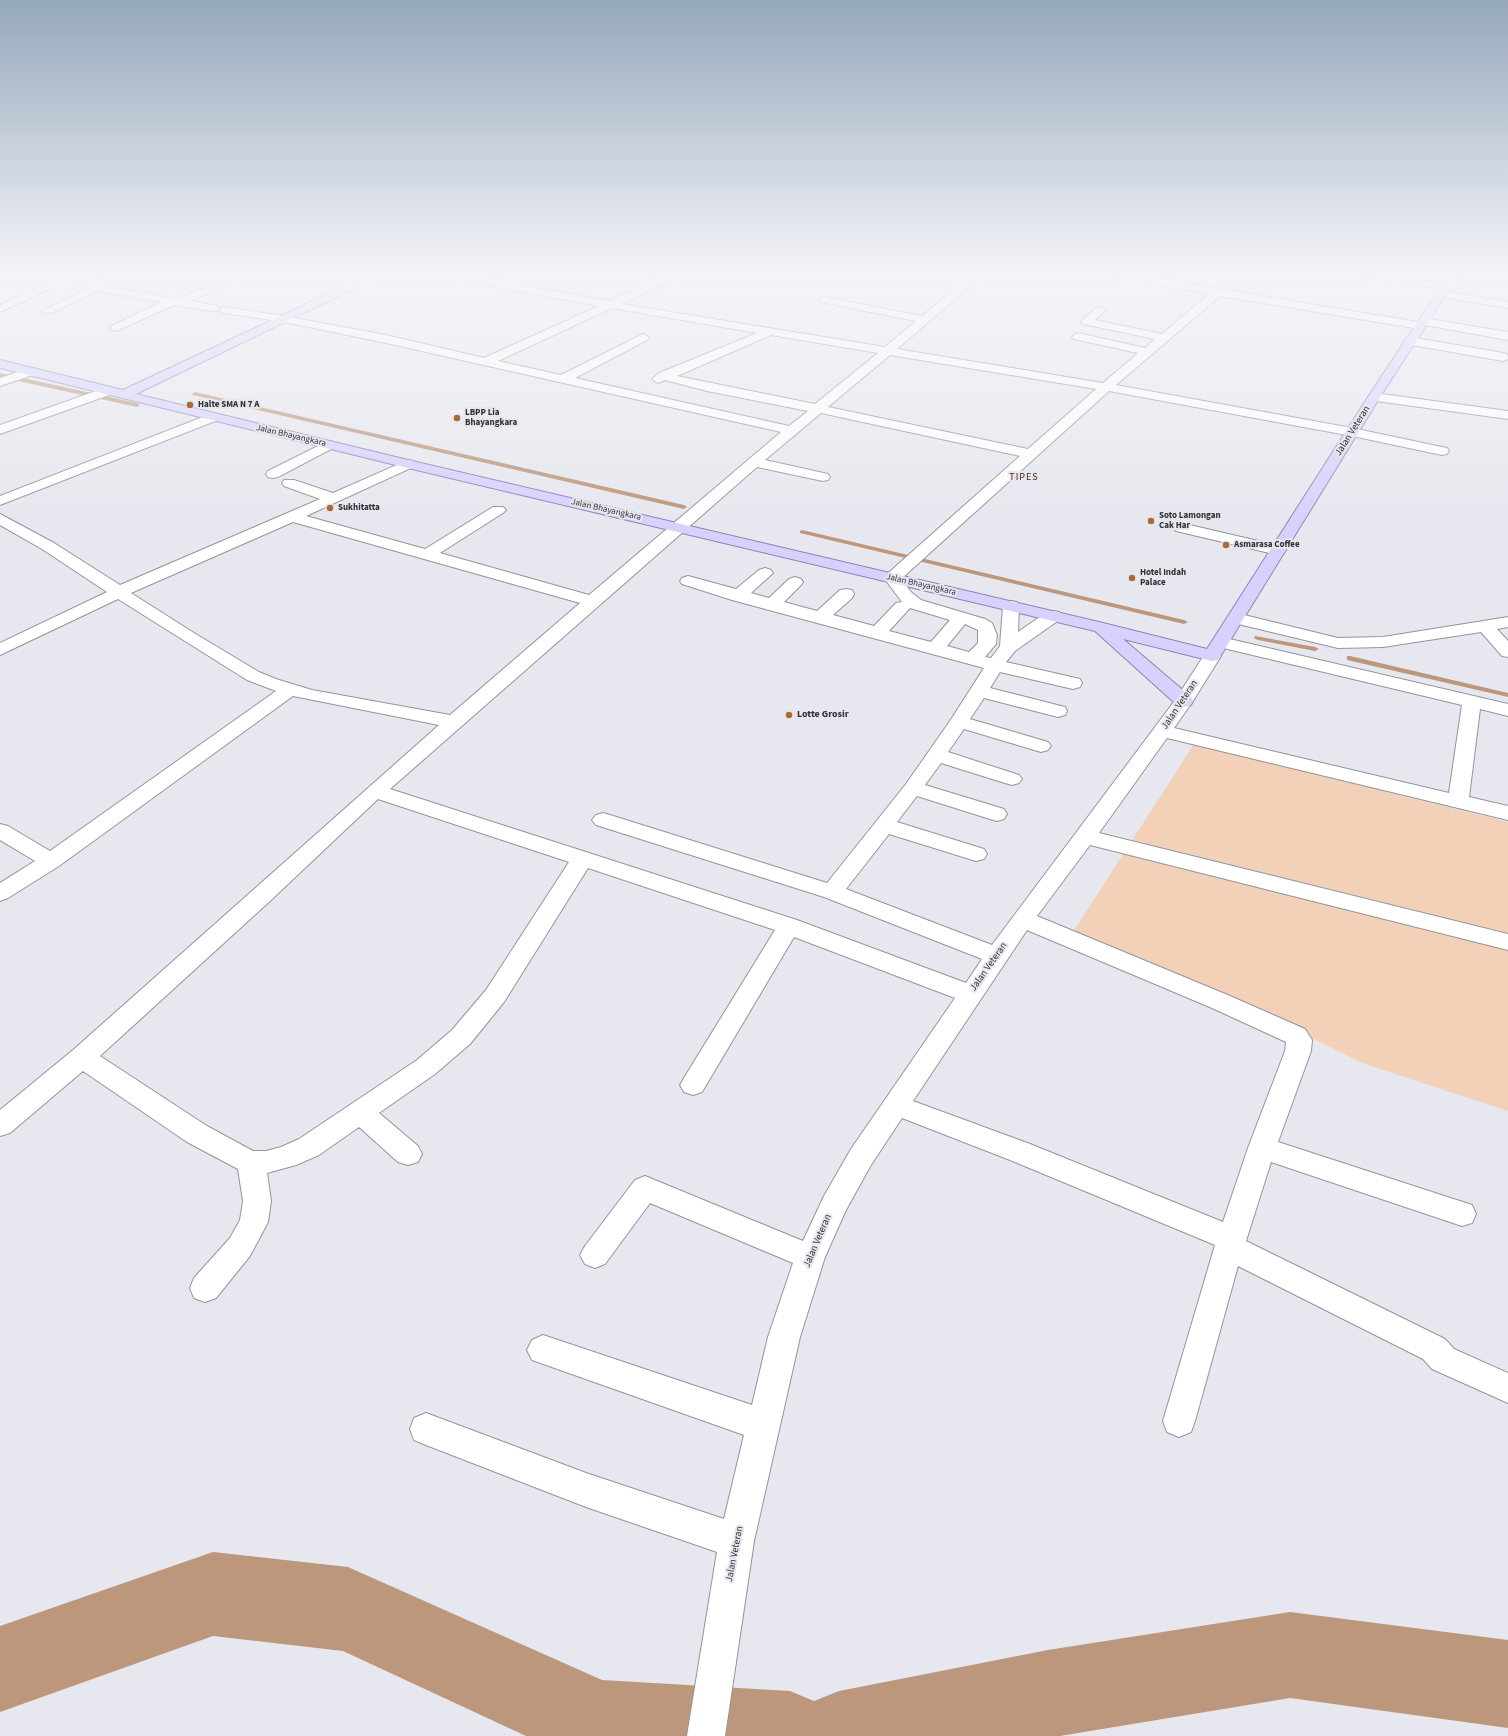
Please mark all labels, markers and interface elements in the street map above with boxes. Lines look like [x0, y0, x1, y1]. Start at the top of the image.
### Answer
marker: Halte SMA N 7 A [185, 400, 195, 410]
place label: Halte SMA N 7 A [198, 400, 259, 410]
street label: Jalan Veteran [1333, 404, 1373, 458]
place label: LBPP Lia Bhayangkara [465, 408, 517, 429]
marker: LBPP Lia Bhayangkara [452, 413, 462, 423]
street label: Jalan Bhayangkara [255, 423, 327, 449]
district label: TIPES [1009, 472, 1039, 484]
street label: Jalan Bhayangkara [570, 497, 642, 523]
marker: Sukhitatta [325, 503, 335, 513]
place label: Sukhitatta [338, 503, 380, 513]
place label: Soto Lamongan Cak Har [1159, 511, 1221, 532]
marker: Soto Lamongan Cak Har [1146, 516, 1156, 526]
marker: Asmarasa Coffee [1221, 540, 1231, 550]
place label: Asmarasa Coffee [1234, 540, 1300, 550]
place label: Hotel Indah Palace [1140, 568, 1186, 589]
street label: Jalan Bhayangkara [885, 572, 957, 598]
marker: Hotel Indah Palace [1127, 573, 1137, 583]
street label: Jalan Veteran [1159, 678, 1201, 732]
place label: Lotte Grosir [797, 709, 849, 721]
marker: Lotte Grosir [784, 710, 794, 720]
street label: Jalan Veteran [968, 940, 1010, 994]
street label: Jalan Veteran [801, 1213, 835, 1269]
street label: Jalan Veteran [724, 1525, 746, 1583]

